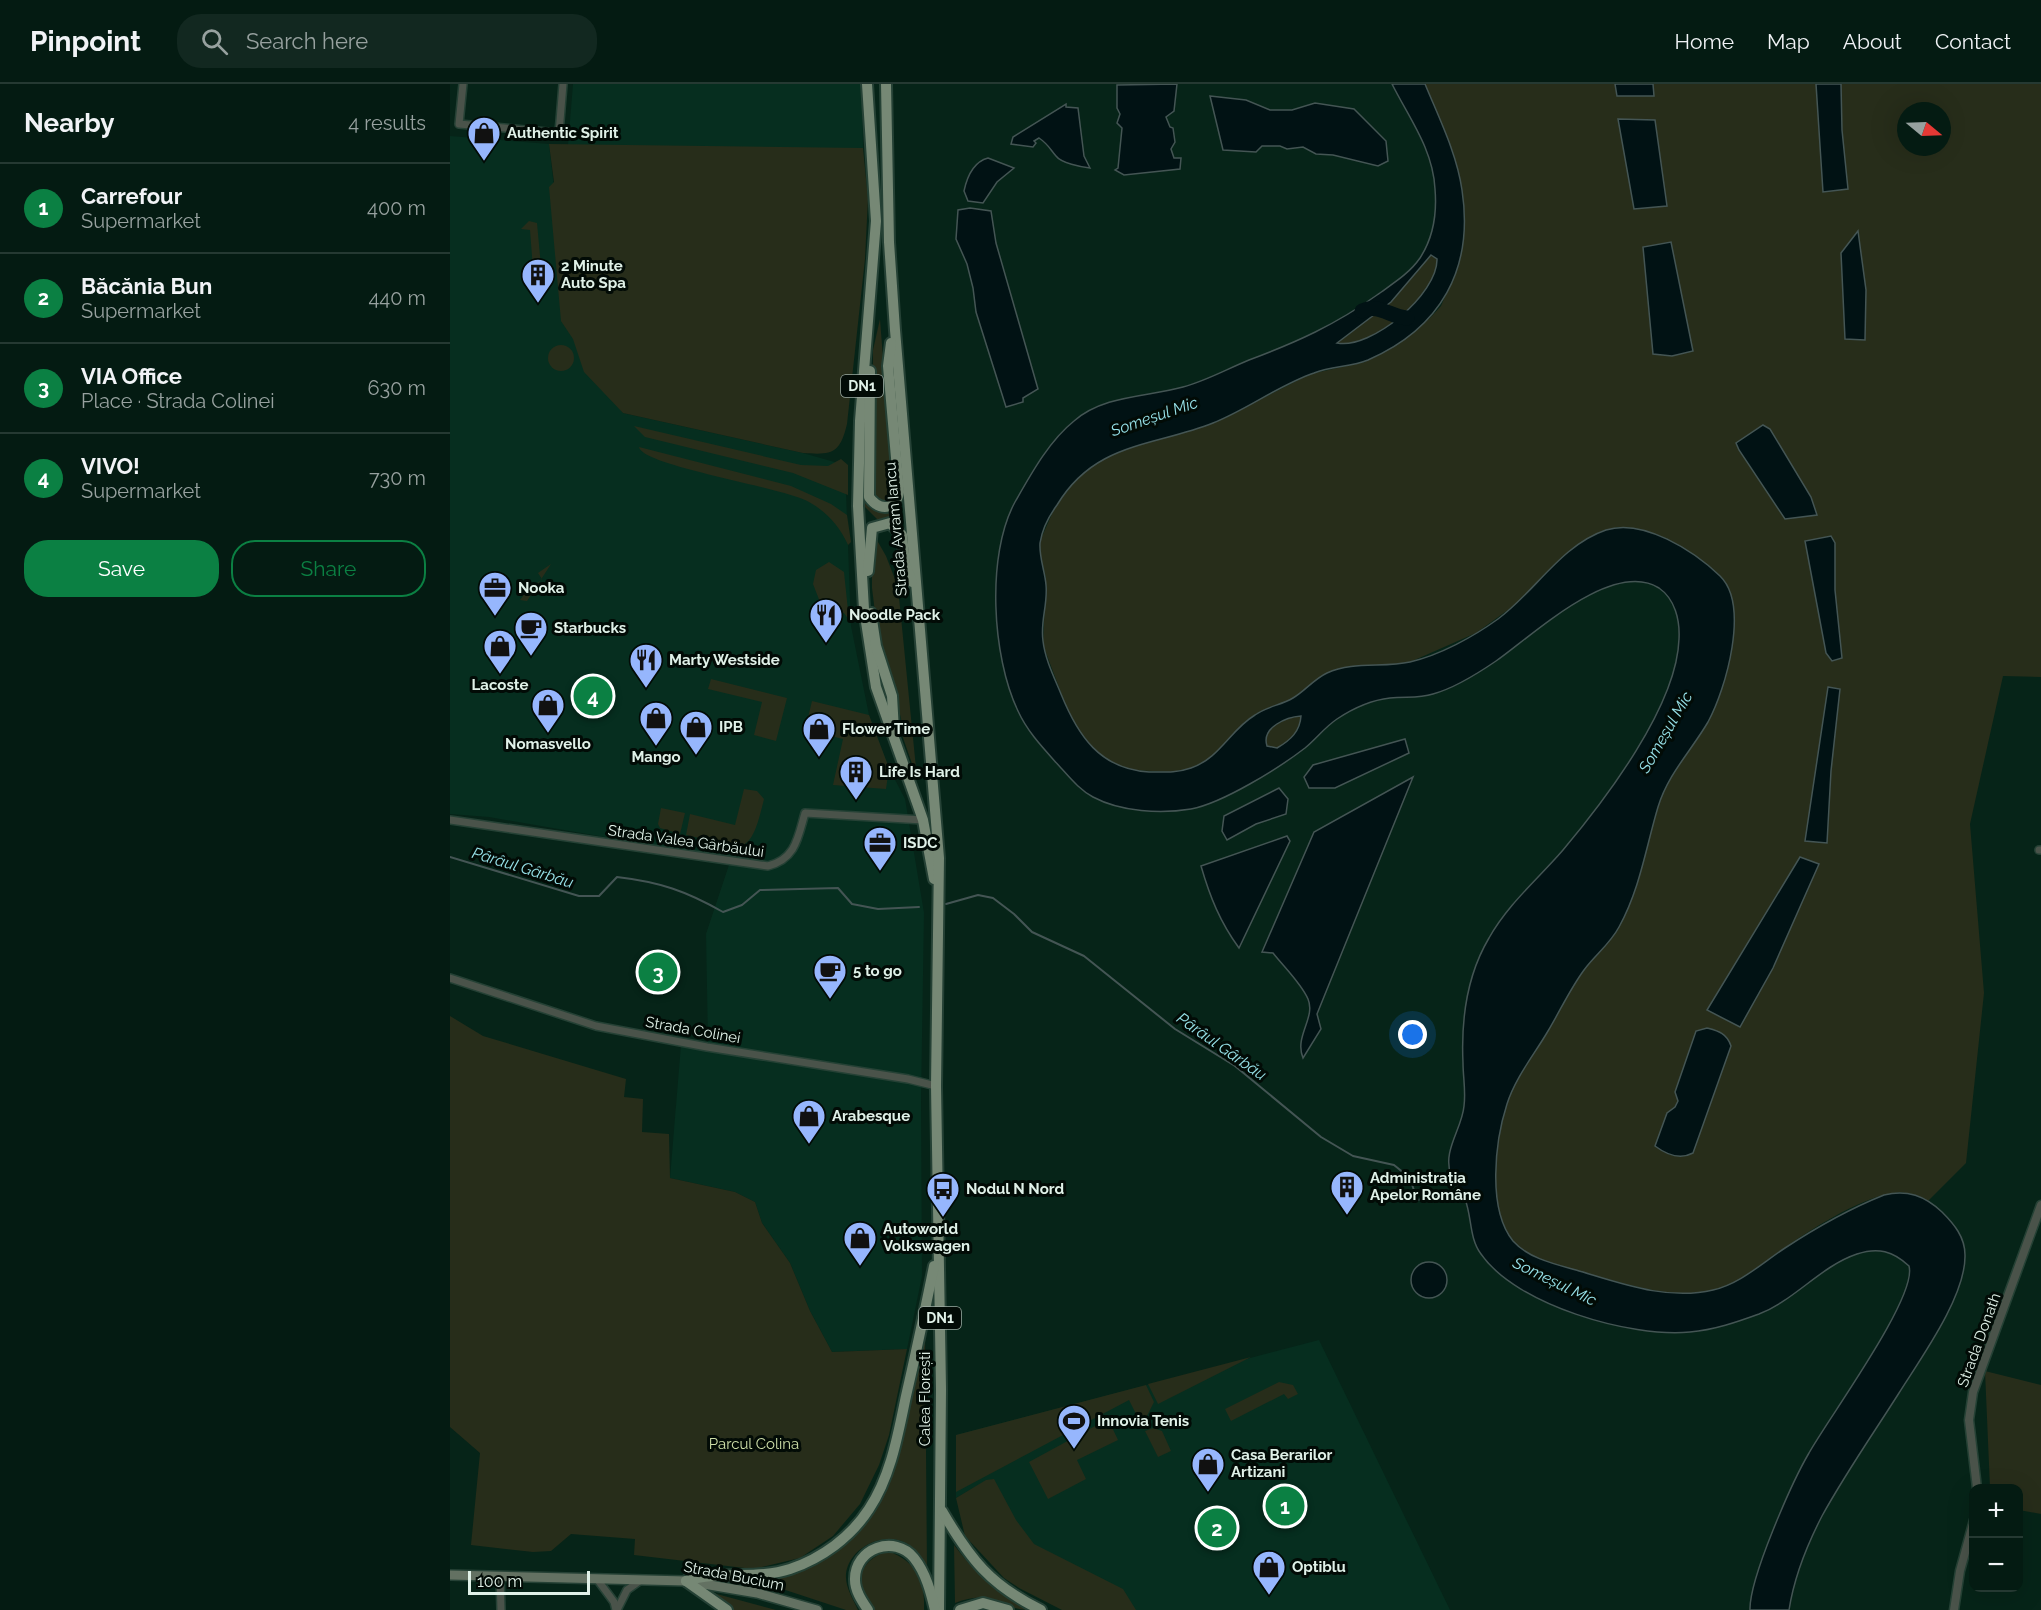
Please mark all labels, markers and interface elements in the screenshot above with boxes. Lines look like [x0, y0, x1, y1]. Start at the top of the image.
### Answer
search box [177, 14, 597, 68]
text: Pinpoint [30, 25, 141, 58]
icon: search [198, 25, 231, 58]
text: Search here [246, 28, 368, 54]
text: Home [1675, 29, 1734, 54]
text: Map [1767, 29, 1810, 54]
text: About [1843, 29, 1902, 54]
text: Contact [1935, 29, 2011, 54]
north arrow [1897, 102, 1951, 156]
text: Nearby [24, 108, 114, 138]
text: 4 results [348, 111, 426, 135]
shop icon: Authentic Spirit [466, 115, 502, 162]
place label: Authentic Spirit [507, 124, 619, 142]
text: Carrefour [81, 183, 182, 209]
text: 1 [39, 196, 48, 220]
text: 400 m [367, 196, 426, 220]
text: Supermarket [81, 209, 201, 233]
building icon: 2 Minute Auto Spa [520, 257, 556, 304]
place label: 2 Minute Auto Spa [561, 257, 626, 292]
text: Băcănia Bun [81, 273, 212, 299]
text: 2 [38, 286, 49, 310]
text: 440 m [368, 286, 426, 310]
text: Supermarket [81, 299, 201, 323]
text: VIA Office [81, 363, 182, 389]
road number: DN1 [841, 375, 883, 397]
text: 3 [38, 376, 49, 400]
text: 630 m [368, 376, 426, 400]
text: Place · Strada Colinei [81, 389, 275, 413]
water label: Someșul Mic [1107, 393, 1201, 441]
text: VIVO! [81, 453, 140, 479]
street label: Strada Avram Iancu [881, 461, 911, 597]
text: 4 [38, 466, 49, 490]
text: 730 m [369, 466, 426, 490]
text: Supermarket [81, 479, 201, 503]
button: Save [24, 540, 219, 597]
button: Share [231, 540, 426, 597]
office icon: Nooka [477, 570, 513, 617]
place label: Nooka [518, 579, 565, 597]
restaurant icon: Noodle Pack [808, 597, 844, 644]
place label: Noodle Pack [849, 606, 941, 624]
cafe icon: Starbucks [513, 610, 549, 657]
place label: Starbucks [554, 619, 626, 637]
shop icon: Lacoste [482, 628, 518, 675]
restaurant icon: Marty Westside [628, 642, 664, 689]
place label: Marty Westside [669, 651, 780, 669]
pin: 4 [574, 674, 612, 718]
place label: Lacoste [472, 676, 528, 694]
shop icon: Nomasvello [530, 687, 566, 734]
water label: Someșul Mic [1634, 688, 1697, 777]
shop icon: Mango [638, 700, 674, 747]
shop icon: IPB [678, 709, 714, 756]
shop icon: Flower Time [801, 711, 837, 758]
place label: IPB [719, 718, 743, 736]
place label: Flower Time [842, 720, 930, 738]
place label: Nomasvello [505, 735, 591, 753]
place label: Mango [631, 748, 681, 766]
building icon: Life Is Hard [838, 754, 874, 801]
place label: Life Is Hard [879, 763, 960, 781]
street label: Strada Valea Gârbăului [607, 821, 765, 861]
office icon: ISDC [862, 825, 898, 872]
place label: ISDC [903, 834, 938, 852]
water label: Pârâul Gârbău [470, 843, 576, 892]
pin: 3 [638, 950, 678, 994]
cafe icon: 5 to go [812, 953, 848, 1000]
place label: 5 to go [853, 962, 902, 980]
water label: Pârâul Gârbău [1173, 1009, 1270, 1084]
street label: Strada Colinei [644, 1013, 742, 1047]
your location [1398, 1020, 1427, 1049]
shop icon: Arabesque [791, 1098, 827, 1145]
place label: Arabesque [832, 1107, 910, 1125]
building icon: Administrația Apelor Române [1329, 1169, 1365, 1216]
place label: Administrația Apelor Române [1370, 1169, 1481, 1204]
bus stop icon: Nodul N Nord [925, 1171, 961, 1218]
place label: Nodul N Nord [966, 1180, 1064, 1198]
shop icon: Autoworld Volkswagen [842, 1220, 878, 1267]
place label: Autoworld Volkswagen [883, 1220, 970, 1255]
water label: Someșul Mic [1509, 1253, 1600, 1310]
street label: Strada Donath [1954, 1290, 2004, 1390]
road number: DN1 [919, 1307, 961, 1329]
street label: Calea Florești [916, 1352, 934, 1446]
sports icon: Innovia Tenis [1056, 1403, 1092, 1450]
place label: Innovia Tenis [1097, 1412, 1189, 1430]
park label: Parcul Colina [709, 1435, 799, 1453]
shop icon: Casa Berarilor Artizani [1190, 1446, 1226, 1493]
place label: Casa Berarilor Artizani [1231, 1446, 1333, 1481]
pin: 1 [1266, 1484, 1304, 1528]
map controls [1969, 1484, 2023, 1592]
button: + [1969, 1484, 2023, 1538]
pin: 2 [1198, 1506, 1236, 1550]
button: − [1969, 1538, 2023, 1592]
shop icon: Optiblu [1251, 1549, 1287, 1596]
street label: Strada Bucium [682, 1557, 786, 1595]
place label: Optiblu [1292, 1558, 1346, 1576]
scale bar [468, 1568, 590, 1596]
text: 100 m [477, 1572, 522, 1591]

